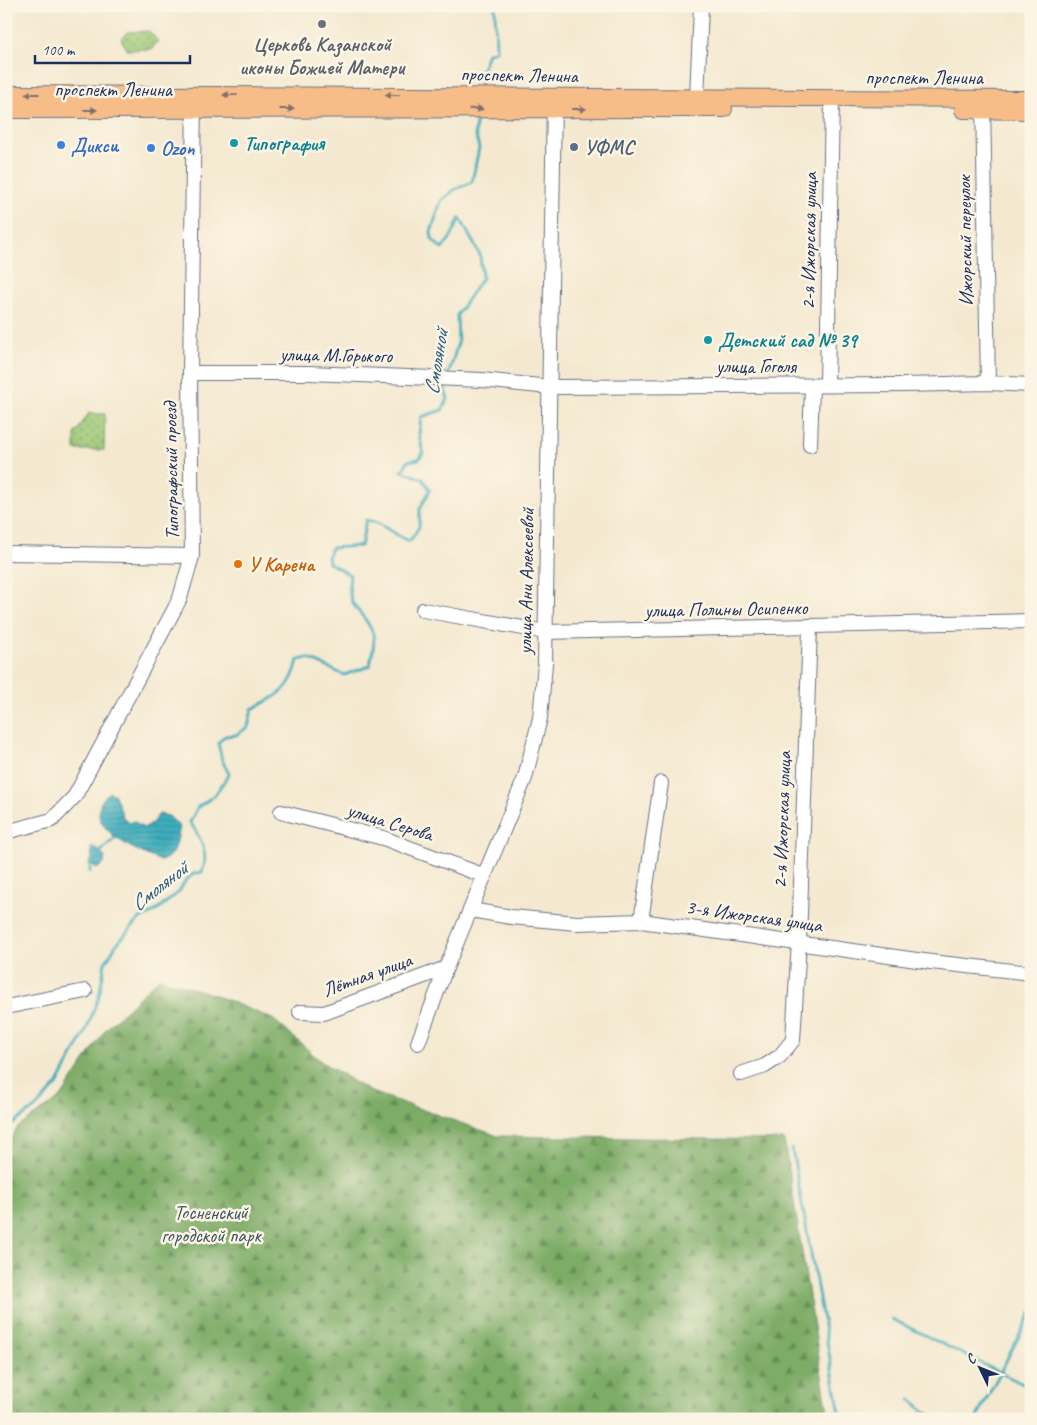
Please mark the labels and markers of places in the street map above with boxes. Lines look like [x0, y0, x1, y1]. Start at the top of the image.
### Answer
marker: Церковь Казанской иконы Божией Матери [316, 18, 328, 30]
place label: Церковь Казанской иконы Божией Матери [240, 32, 407, 80]
place label: Типография [244, 131, 326, 156]
place label: Дикси [71, 133, 120, 158]
place label: УФМС [584, 135, 637, 160]
place label: Ozon [161, 136, 195, 161]
marker: Типография [228, 137, 240, 149]
marker: Дикси [55, 139, 67, 151]
marker: УФМС [568, 141, 580, 153]
marker: Ozon [145, 142, 157, 154]
place label: Детский сад № 39 [718, 328, 859, 353]
marker: Детский сад № 39 [702, 334, 714, 346]
place label: У Карена [248, 552, 317, 577]
marker: У Карена [232, 558, 244, 570]

